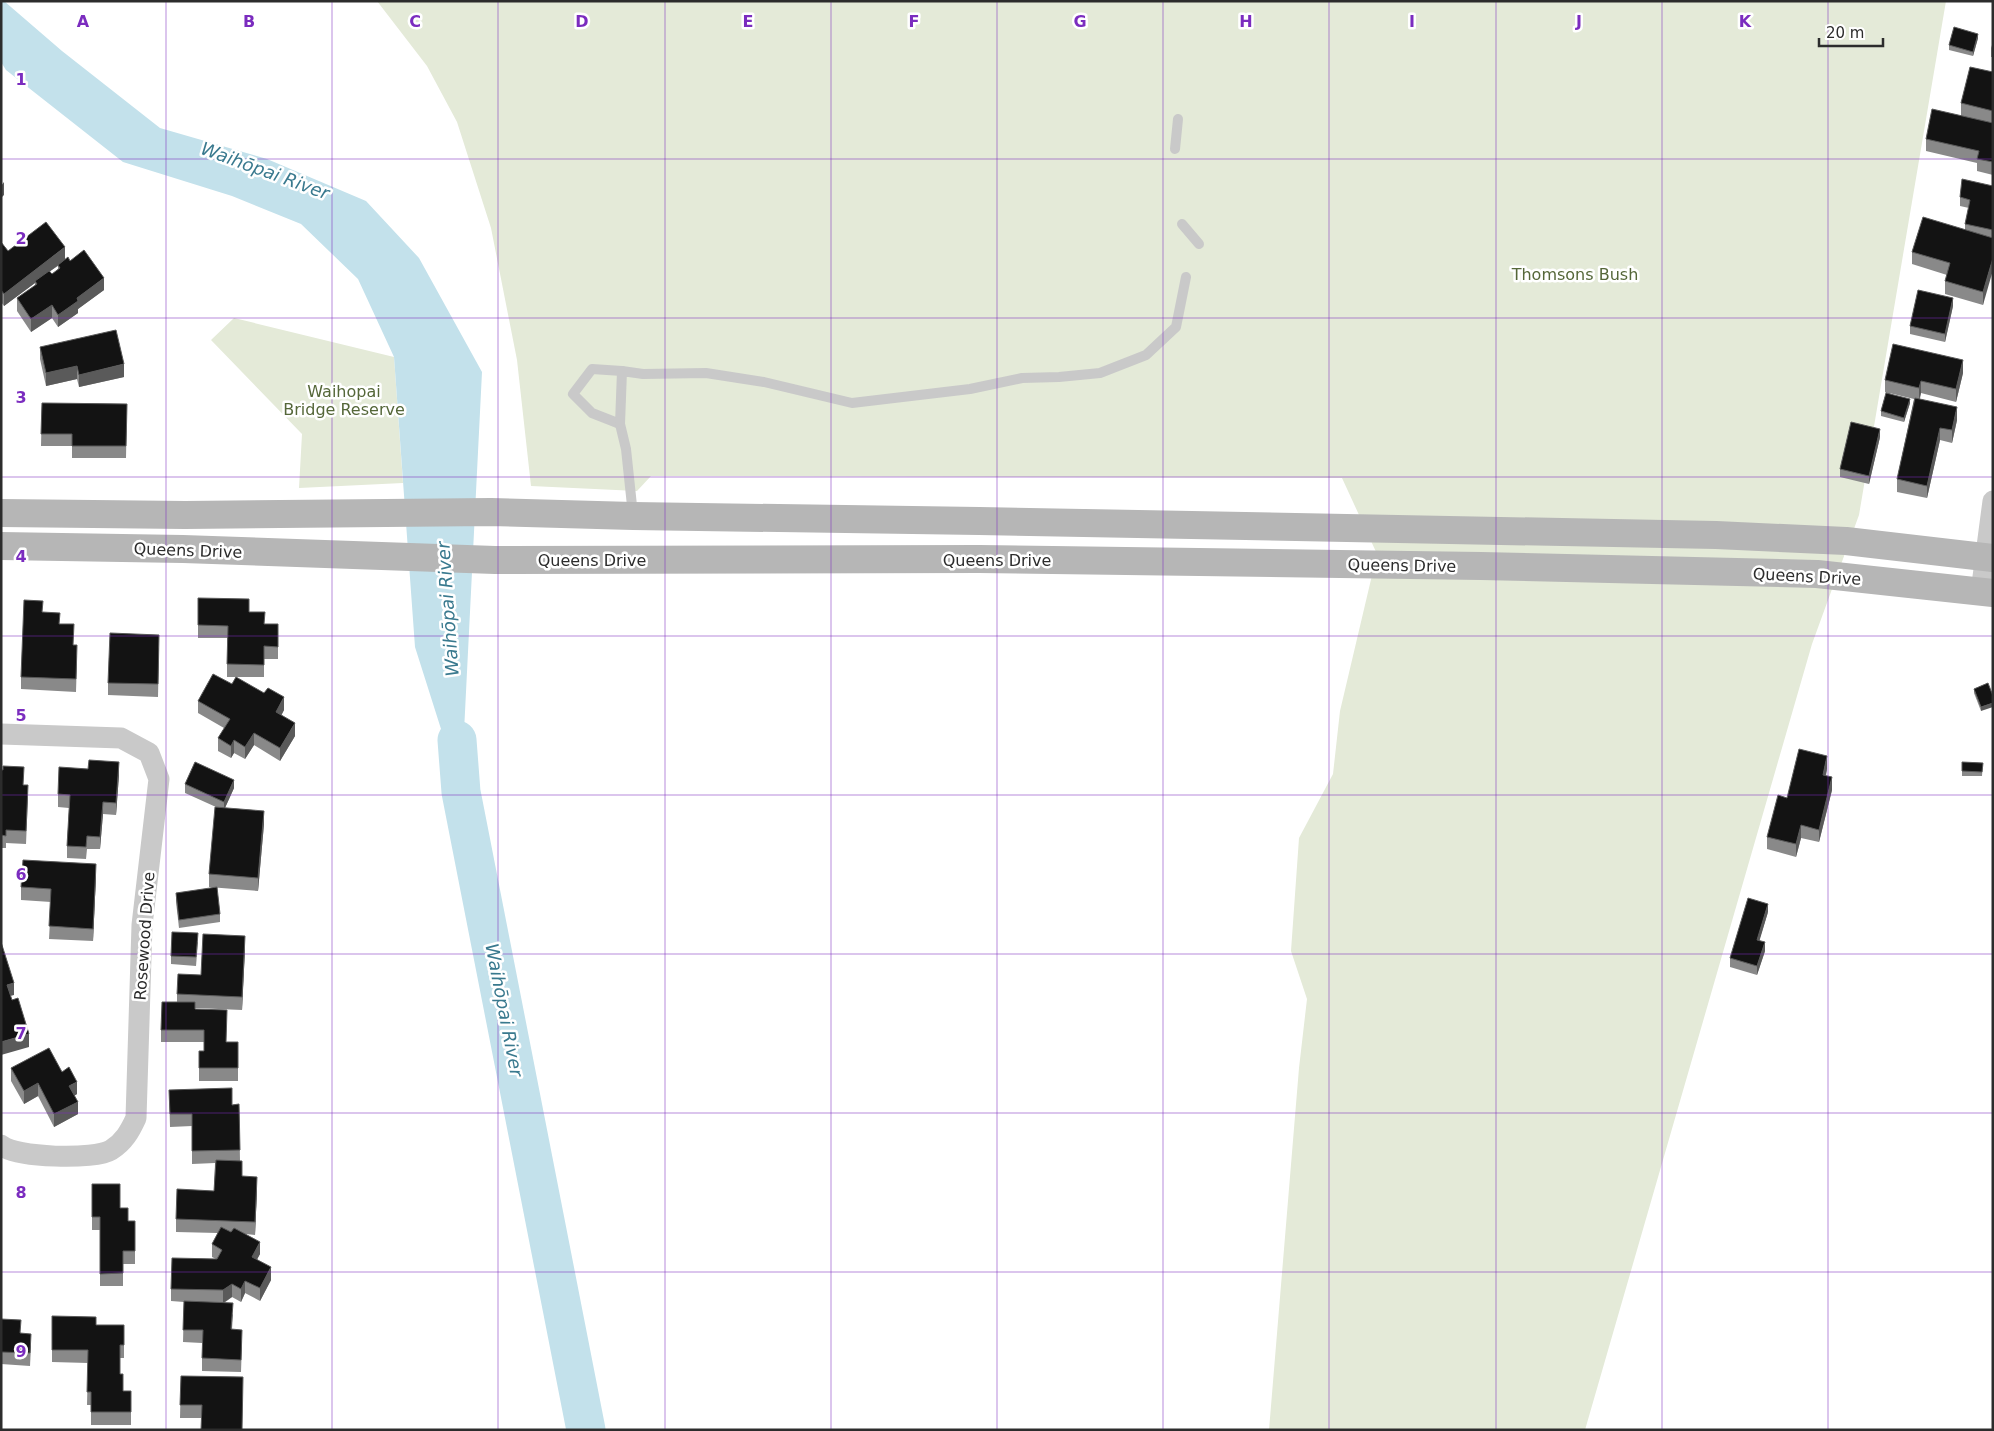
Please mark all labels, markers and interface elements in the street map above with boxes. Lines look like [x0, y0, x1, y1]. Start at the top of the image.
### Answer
text: A [77, 12, 90, 31]
text: B [243, 12, 255, 31]
text: C [409, 12, 421, 31]
text: D [575, 12, 589, 31]
text: E [743, 12, 753, 31]
text: F [909, 12, 919, 31]
text: G [1073, 12, 1087, 31]
text: H [1239, 12, 1253, 31]
text: I [1409, 12, 1415, 31]
text: J [1575, 12, 1582, 31]
text: K [1739, 12, 1752, 31]
scale bar [1819, 15, 1883, 47]
text: 20 m [1826, 24, 1864, 42]
text: 1 [15, 70, 27, 89]
water label: Waihōpai River [198, 138, 334, 204]
text: 2 [15, 229, 27, 248]
park label: Thomsons Bush [1511, 265, 1638, 284]
park label: Waihopai Bridge Reserve [283, 382, 405, 419]
text: 3 [15, 388, 27, 407]
street label: Queens Drive [133, 539, 243, 562]
water label: Waihōpai River [432, 539, 463, 677]
text: 4 [15, 547, 27, 566]
street label: Queens Drive [538, 551, 646, 570]
street label: Queens Drive [943, 551, 1051, 570]
street label: Queens Drive [1348, 555, 1456, 576]
street label: Queens Drive [1752, 564, 1862, 589]
text: 5 [15, 706, 27, 725]
text: 6 [15, 865, 27, 884]
street label: Rosewood Drive [131, 871, 158, 1001]
water label: Waihōpai River [481, 942, 528, 1080]
text: 7 [15, 1024, 27, 1043]
text: 8 [15, 1183, 27, 1202]
text: 9 [15, 1342, 27, 1361]

